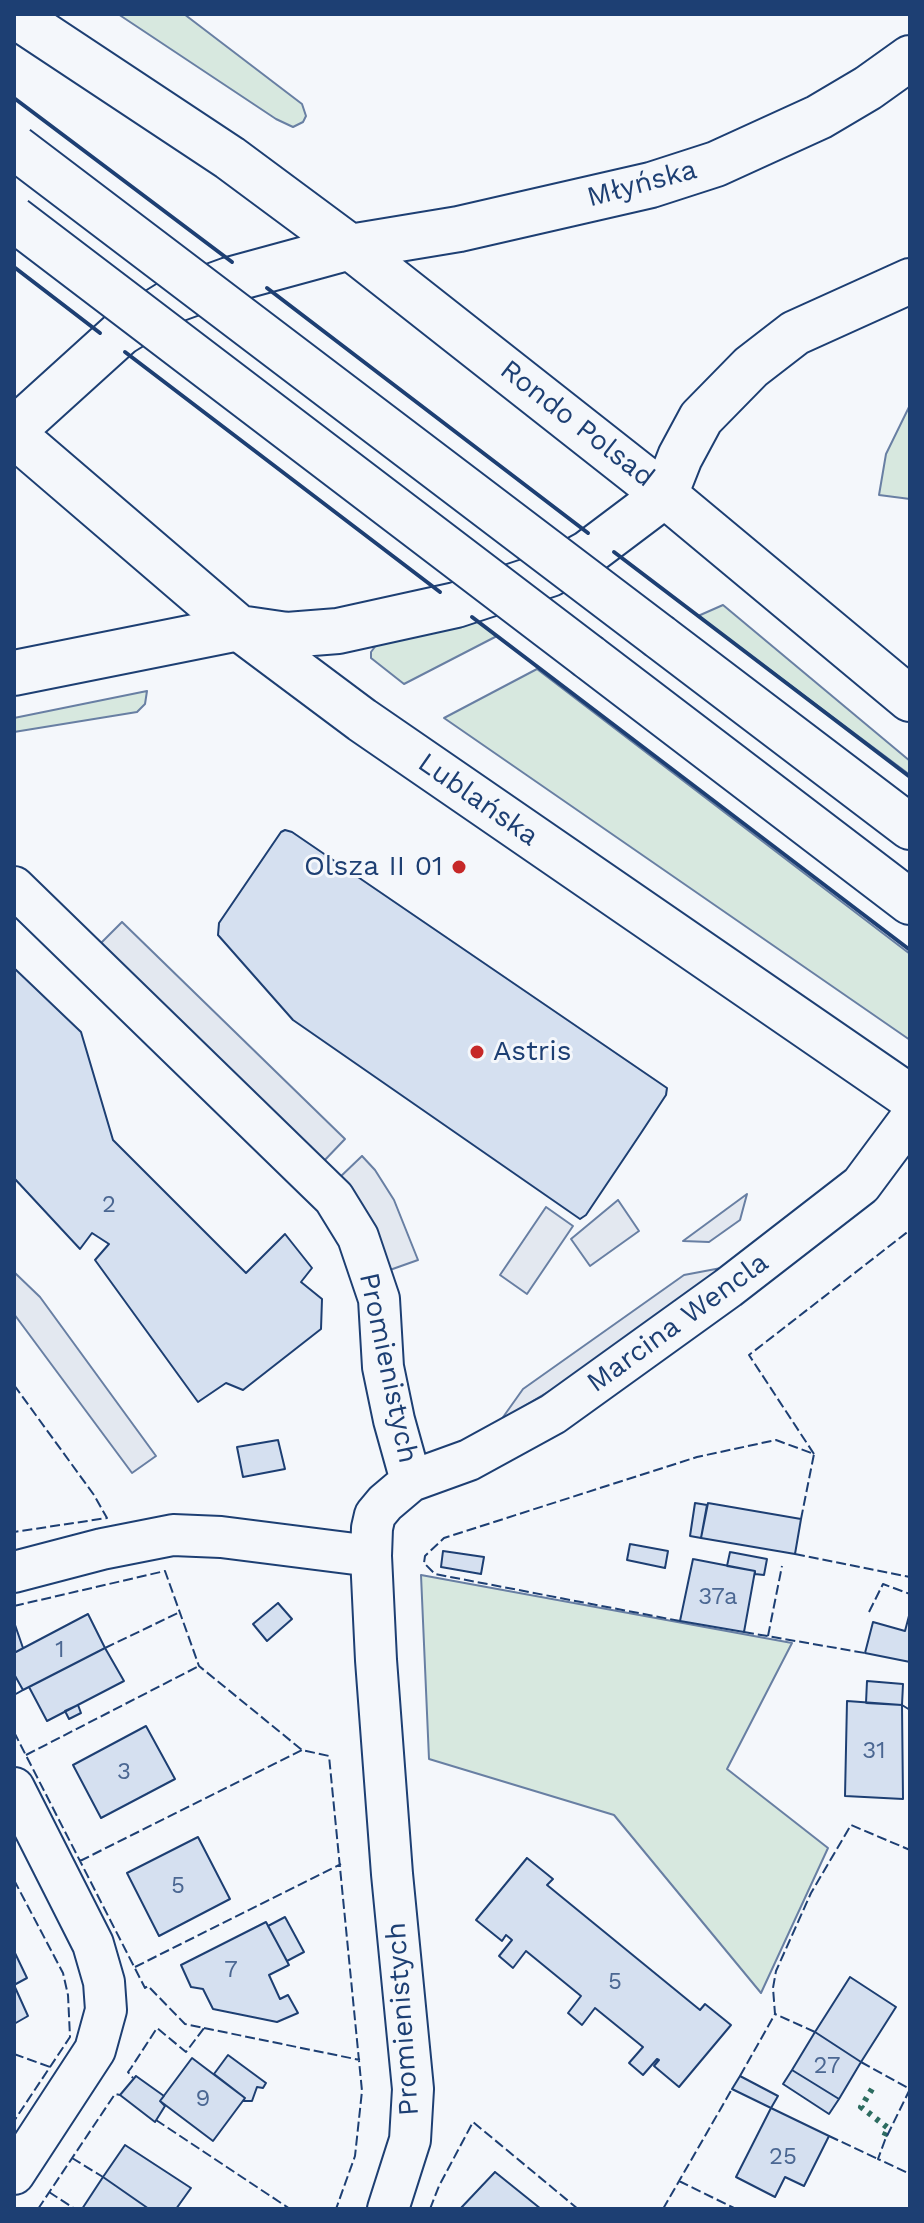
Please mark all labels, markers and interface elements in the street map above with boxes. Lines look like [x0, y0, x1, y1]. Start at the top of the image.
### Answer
street label: Młyńska [583, 153, 701, 215]
street label: Rondo Polsad [493, 353, 661, 495]
street label: Lublańska [411, 746, 545, 854]
place label: Olsza II 01 [304, 850, 443, 884]
marker: Olsza II 01 [450, 858, 468, 876]
place label: Astris [493, 1035, 571, 1069]
marker: Astris [468, 1043, 486, 1061]
house number: 2 [102, 1191, 116, 1219]
street label: Marcina Wencla [581, 1246, 775, 1400]
street label: Promienistych [351, 1270, 425, 1466]
house number: 37a [698, 1583, 738, 1611]
house number: 1 [55, 1636, 65, 1664]
house number: 31 [862, 1737, 886, 1765]
house number: 3 [117, 1758, 131, 1786]
house number: 5 [171, 1872, 185, 1900]
street label: Promienistych [379, 1921, 427, 2117]
house number: 7 [224, 1956, 238, 1984]
house number: 5 [608, 1968, 622, 1996]
house number: 27 [814, 2052, 840, 2080]
house number: 9 [196, 2085, 210, 2113]
house number: 25 [769, 2143, 797, 2171]

